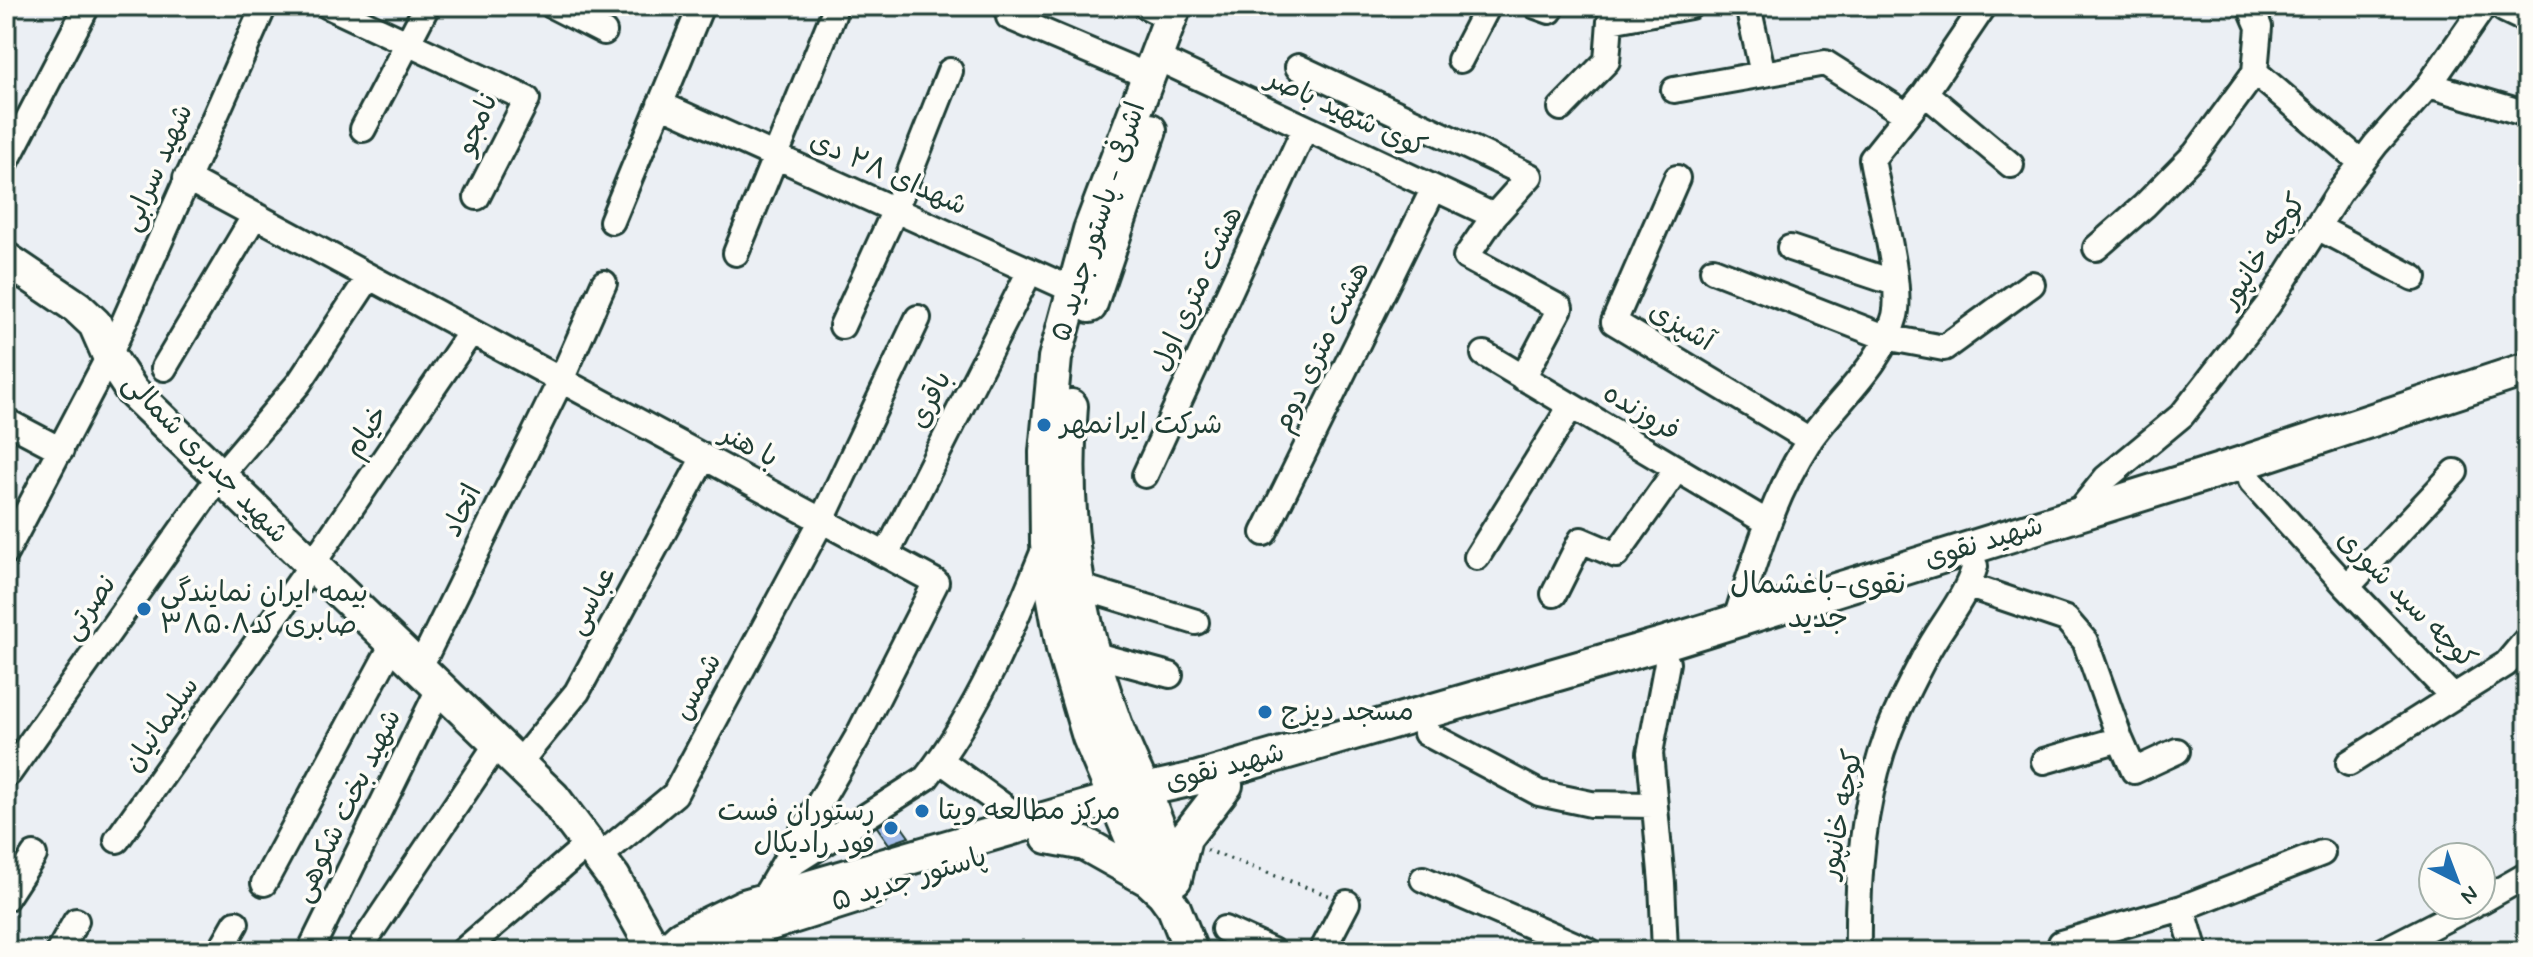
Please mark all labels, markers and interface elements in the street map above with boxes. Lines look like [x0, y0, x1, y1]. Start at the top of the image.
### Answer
street label: کوی شهید باصر [1258, 60, 1432, 167]
street label: نامجو [447, 88, 508, 162]
street label: اشرفی - پاستور جدید ۵ [1042, 97, 1155, 347]
street label: شهید سرابی [113, 98, 203, 238]
street label: شهدای ۲۸ دی [803, 123, 973, 225]
street label: کوچه خانپور [2211, 186, 2316, 317]
street label: هشت متری اول [1143, 200, 1253, 378]
street label: هشت متری دوم [1265, 255, 1380, 439]
street label: آشپزی [1642, 293, 1721, 361]
street label: باقری [901, 365, 961, 435]
street label: شهید جدیری شمالی [114, 366, 296, 552]
street label: فروزنده [1596, 376, 1686, 450]
street label: خیام [336, 399, 399, 466]
place label: شرکت ایرانمهر [1058, 407, 1222, 444]
street label: با هنر [712, 416, 784, 477]
marker: شرکت ایرانمهر [1035, 416, 1053, 434]
street label: اتحاد [434, 479, 492, 543]
street label: شهید نقوی [1920, 507, 2048, 579]
street label: کوچه سید شوری [2328, 522, 2484, 678]
street label: عباسی [559, 560, 625, 642]
district label: نقوی-باغشمال جدید [1730, 565, 1906, 638]
street label: نصرتی [54, 568, 126, 648]
place label: بیمه ایران نمایندگی صابری کد۳۸۵۰۸ [160, 575, 368, 644]
marker: بیمه ایران نمایندگی صابری کد۳۸۵۰۸ [135, 600, 153, 618]
street label: شمس [665, 647, 731, 727]
street label: سلیمانیان [116, 670, 208, 780]
place label: مسجد دیزج [1281, 694, 1414, 731]
street label: شهید بخت شکوهی [285, 703, 411, 909]
marker: مسجد دیزج [1256, 703, 1274, 721]
street label: شهید نقوی [1161, 734, 1289, 802]
street label: کوچه خانپور [1811, 746, 1873, 884]
place label: مرکز مطالعه ویتا [938, 793, 1121, 830]
place label: رستوران فست فود رادیکال [717, 794, 875, 863]
marker: مرکز مطالعه ویتا [913, 802, 931, 820]
marker: رستوران فست فود رادیکال [882, 819, 900, 837]
street label: پاستور جدید ۵ [827, 839, 991, 921]
north arrow [2417, 841, 2497, 921]
text: N [2454, 879, 2484, 910]

